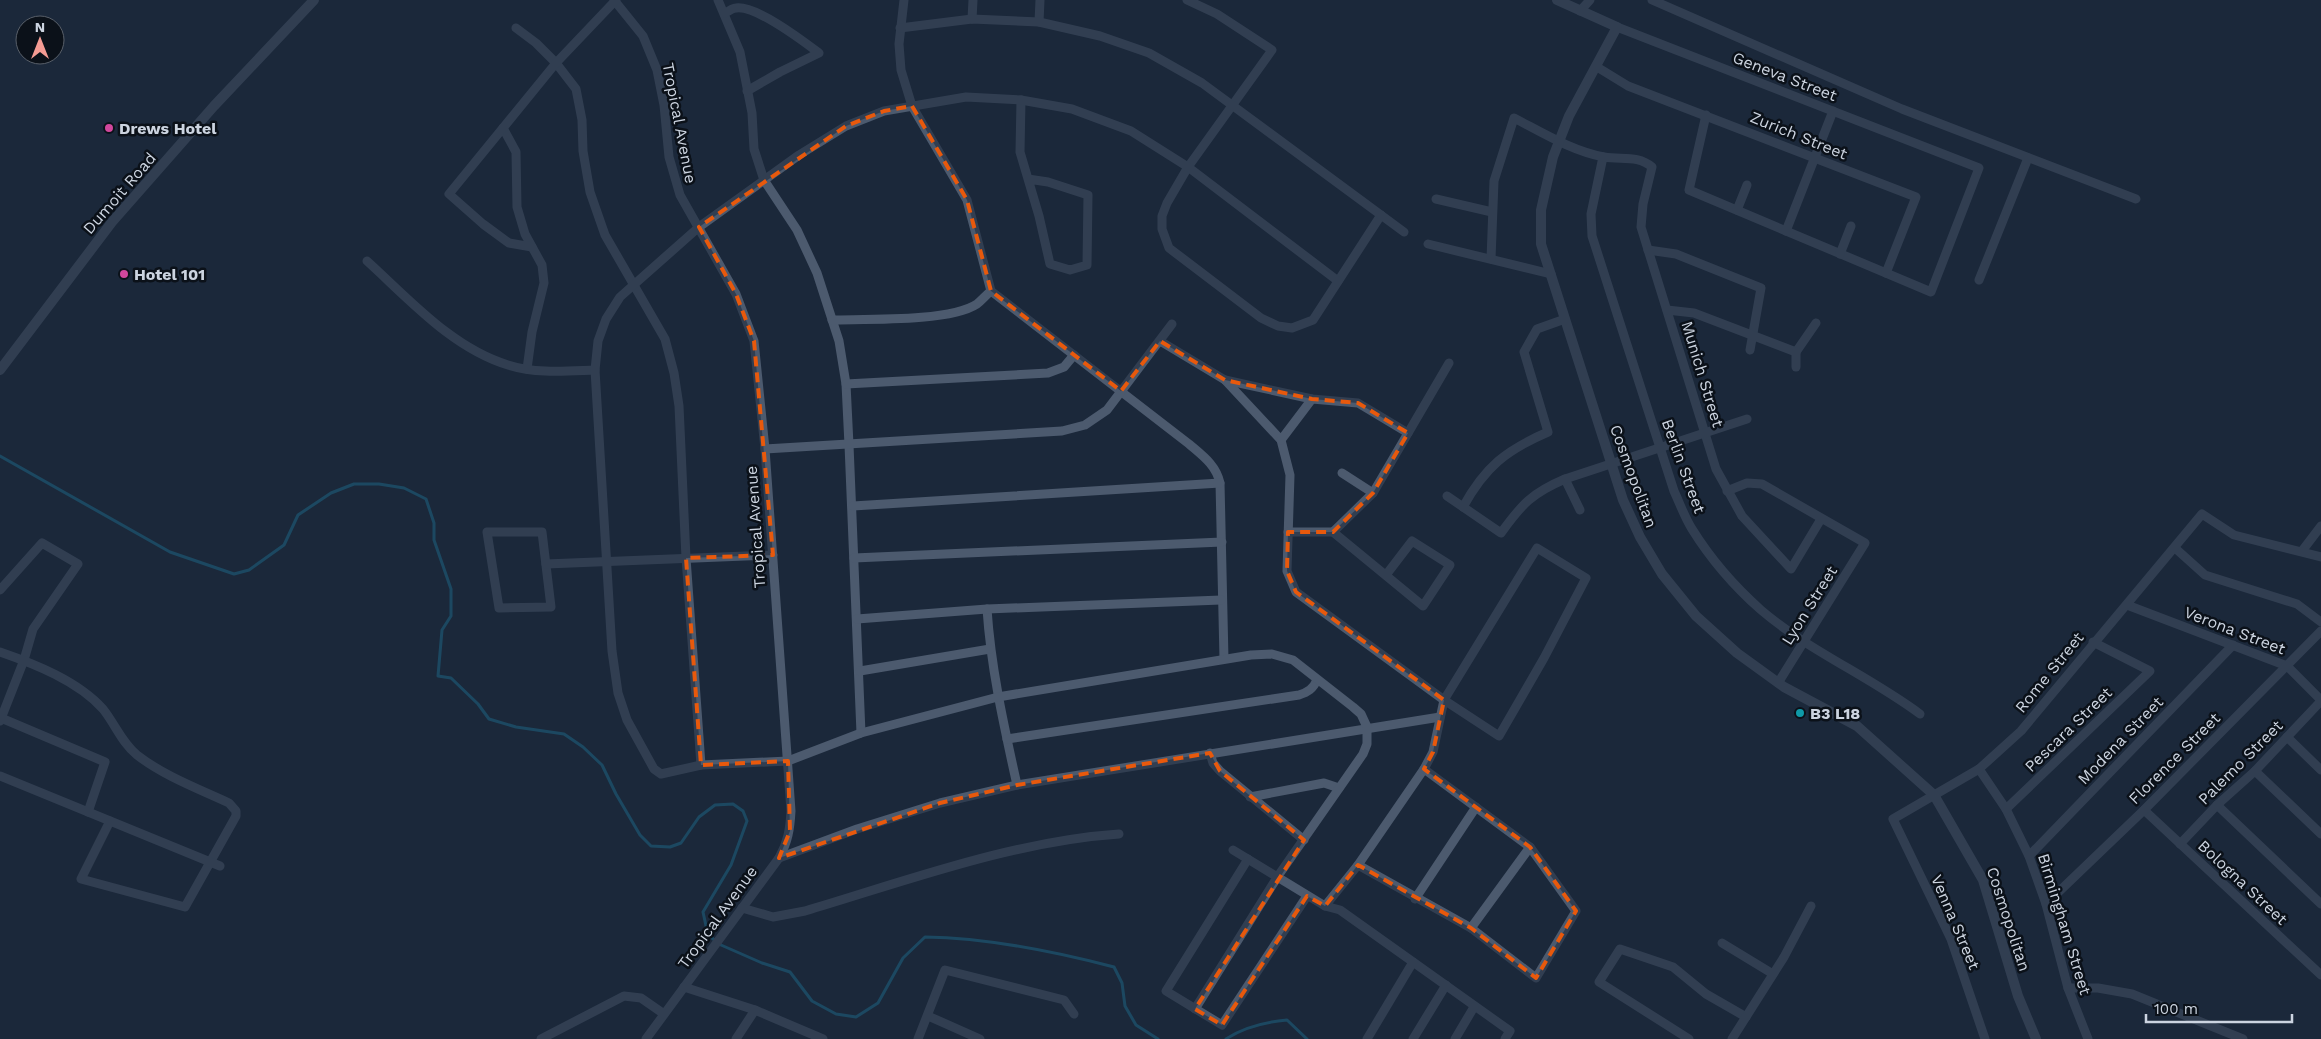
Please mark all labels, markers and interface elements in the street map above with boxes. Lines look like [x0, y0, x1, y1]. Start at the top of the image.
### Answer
north arrow [15, 15, 65, 65]
text: N [35, 19, 45, 35]
street label: Geneva Street [1730, 48, 1840, 105]
street label: Tropical Avenue [658, 61, 701, 185]
street label: Zurich Street [1748, 107, 1850, 164]
place label: Drews Hotel [119, 119, 217, 138]
marker: Drews Hotel [103, 122, 115, 134]
street label: Dumoit Road [79, 149, 160, 238]
place label: Hotel 101 [134, 265, 205, 284]
marker: Hotel 101 [118, 268, 130, 280]
street label: Munich Street [1677, 319, 1728, 430]
street label: Berlin Street [1658, 416, 1709, 516]
street label: Cosmopolitan [1606, 422, 1661, 530]
street label: Tropical Avenue [742, 465, 769, 589]
street label: Lyon Street [1778, 562, 1841, 648]
street label: Verona Street [2181, 602, 2288, 659]
street label: Rome Street [2011, 628, 2088, 716]
street label: Pescara Street [2021, 683, 2116, 776]
street label: Modena Street [2074, 692, 2167, 788]
place label: B3 L18 [1810, 704, 1860, 723]
marker: B3 L18 [1794, 707, 1806, 719]
street label: Florence Street [2125, 708, 2224, 808]
street label: Palemo Street [2194, 716, 2287, 808]
street label: Bologna Street [2194, 836, 2292, 929]
street label: Birmingham Street [2034, 851, 2095, 997]
street label: Tropical Avenue [674, 862, 761, 972]
street label: Cosmopolitan [1983, 865, 2034, 974]
street label: Venna Street [1927, 872, 1984, 973]
scale bar [2146, 992, 2292, 1024]
text: 100 m [2154, 1000, 2198, 1018]

